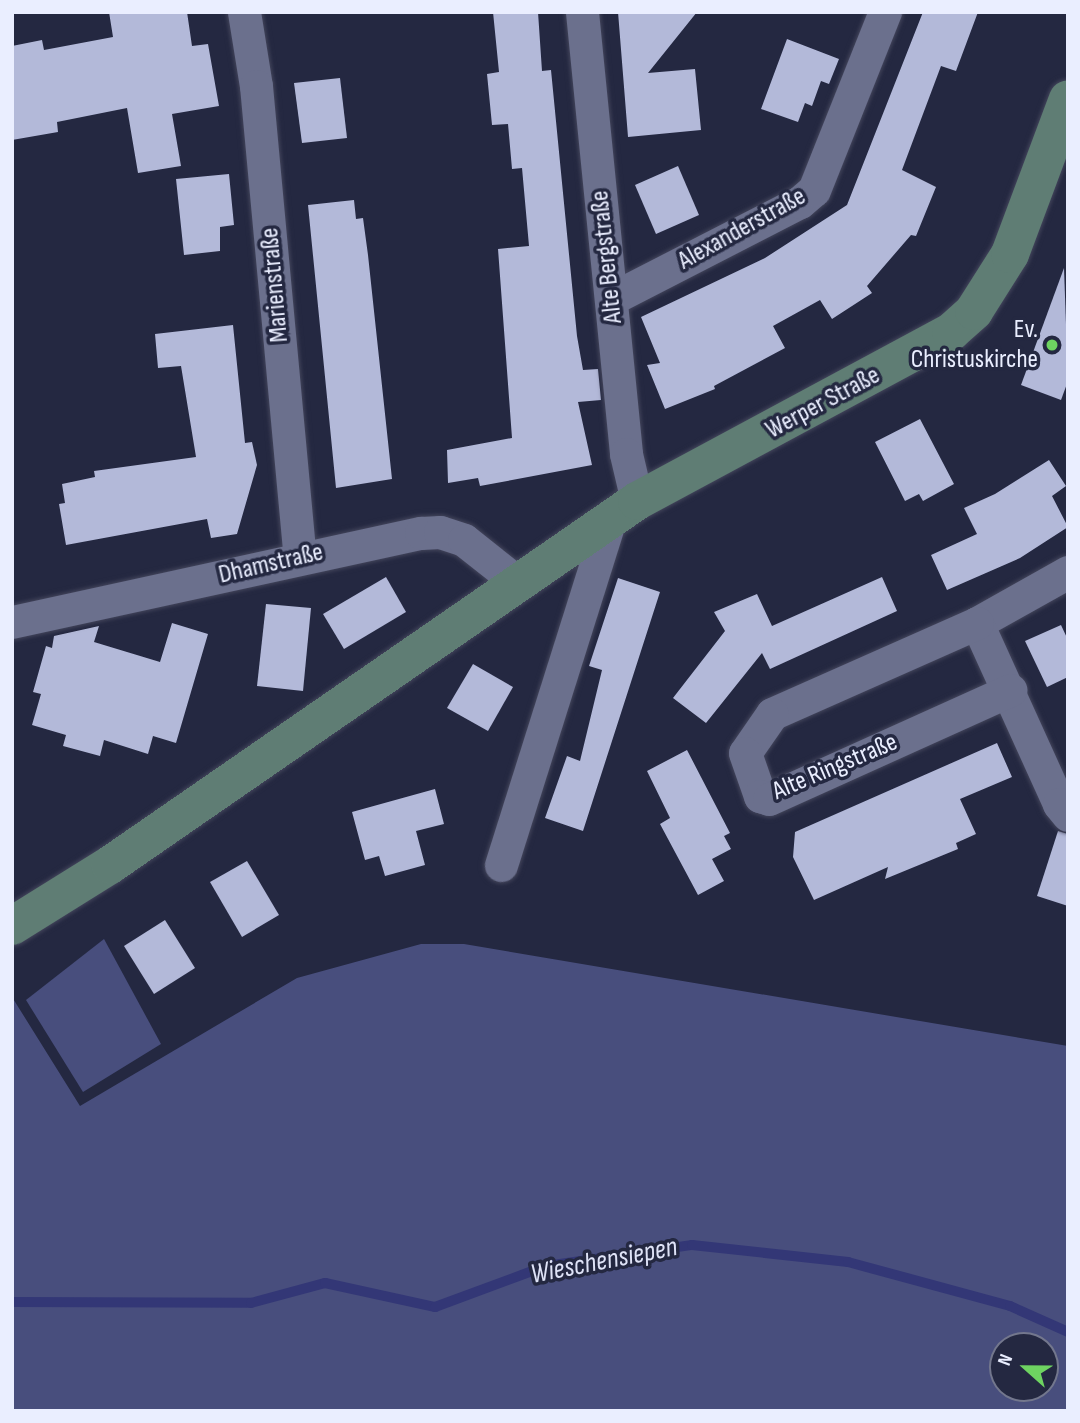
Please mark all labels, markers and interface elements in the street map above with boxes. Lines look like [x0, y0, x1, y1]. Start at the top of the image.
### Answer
street label: Alexanderstraße [673, 181, 811, 277]
street label: Alte Bergstraße [585, 189, 629, 325]
street label: Marienstraße [254, 226, 296, 344]
place label: Ev. Christuskirche [911, 314, 1038, 376]
marker: Ev. Christuskirche [1044, 337, 1060, 353]
street label: Werper Straße [761, 360, 885, 446]
street label: Dhamstraße [216, 537, 326, 591]
street label: Alte Ringstraße [768, 727, 902, 807]
water label: Wieschensiepen [528, 1230, 680, 1292]
north arrow [989, 1332, 1059, 1402]
text: N [993, 1351, 1018, 1369]

